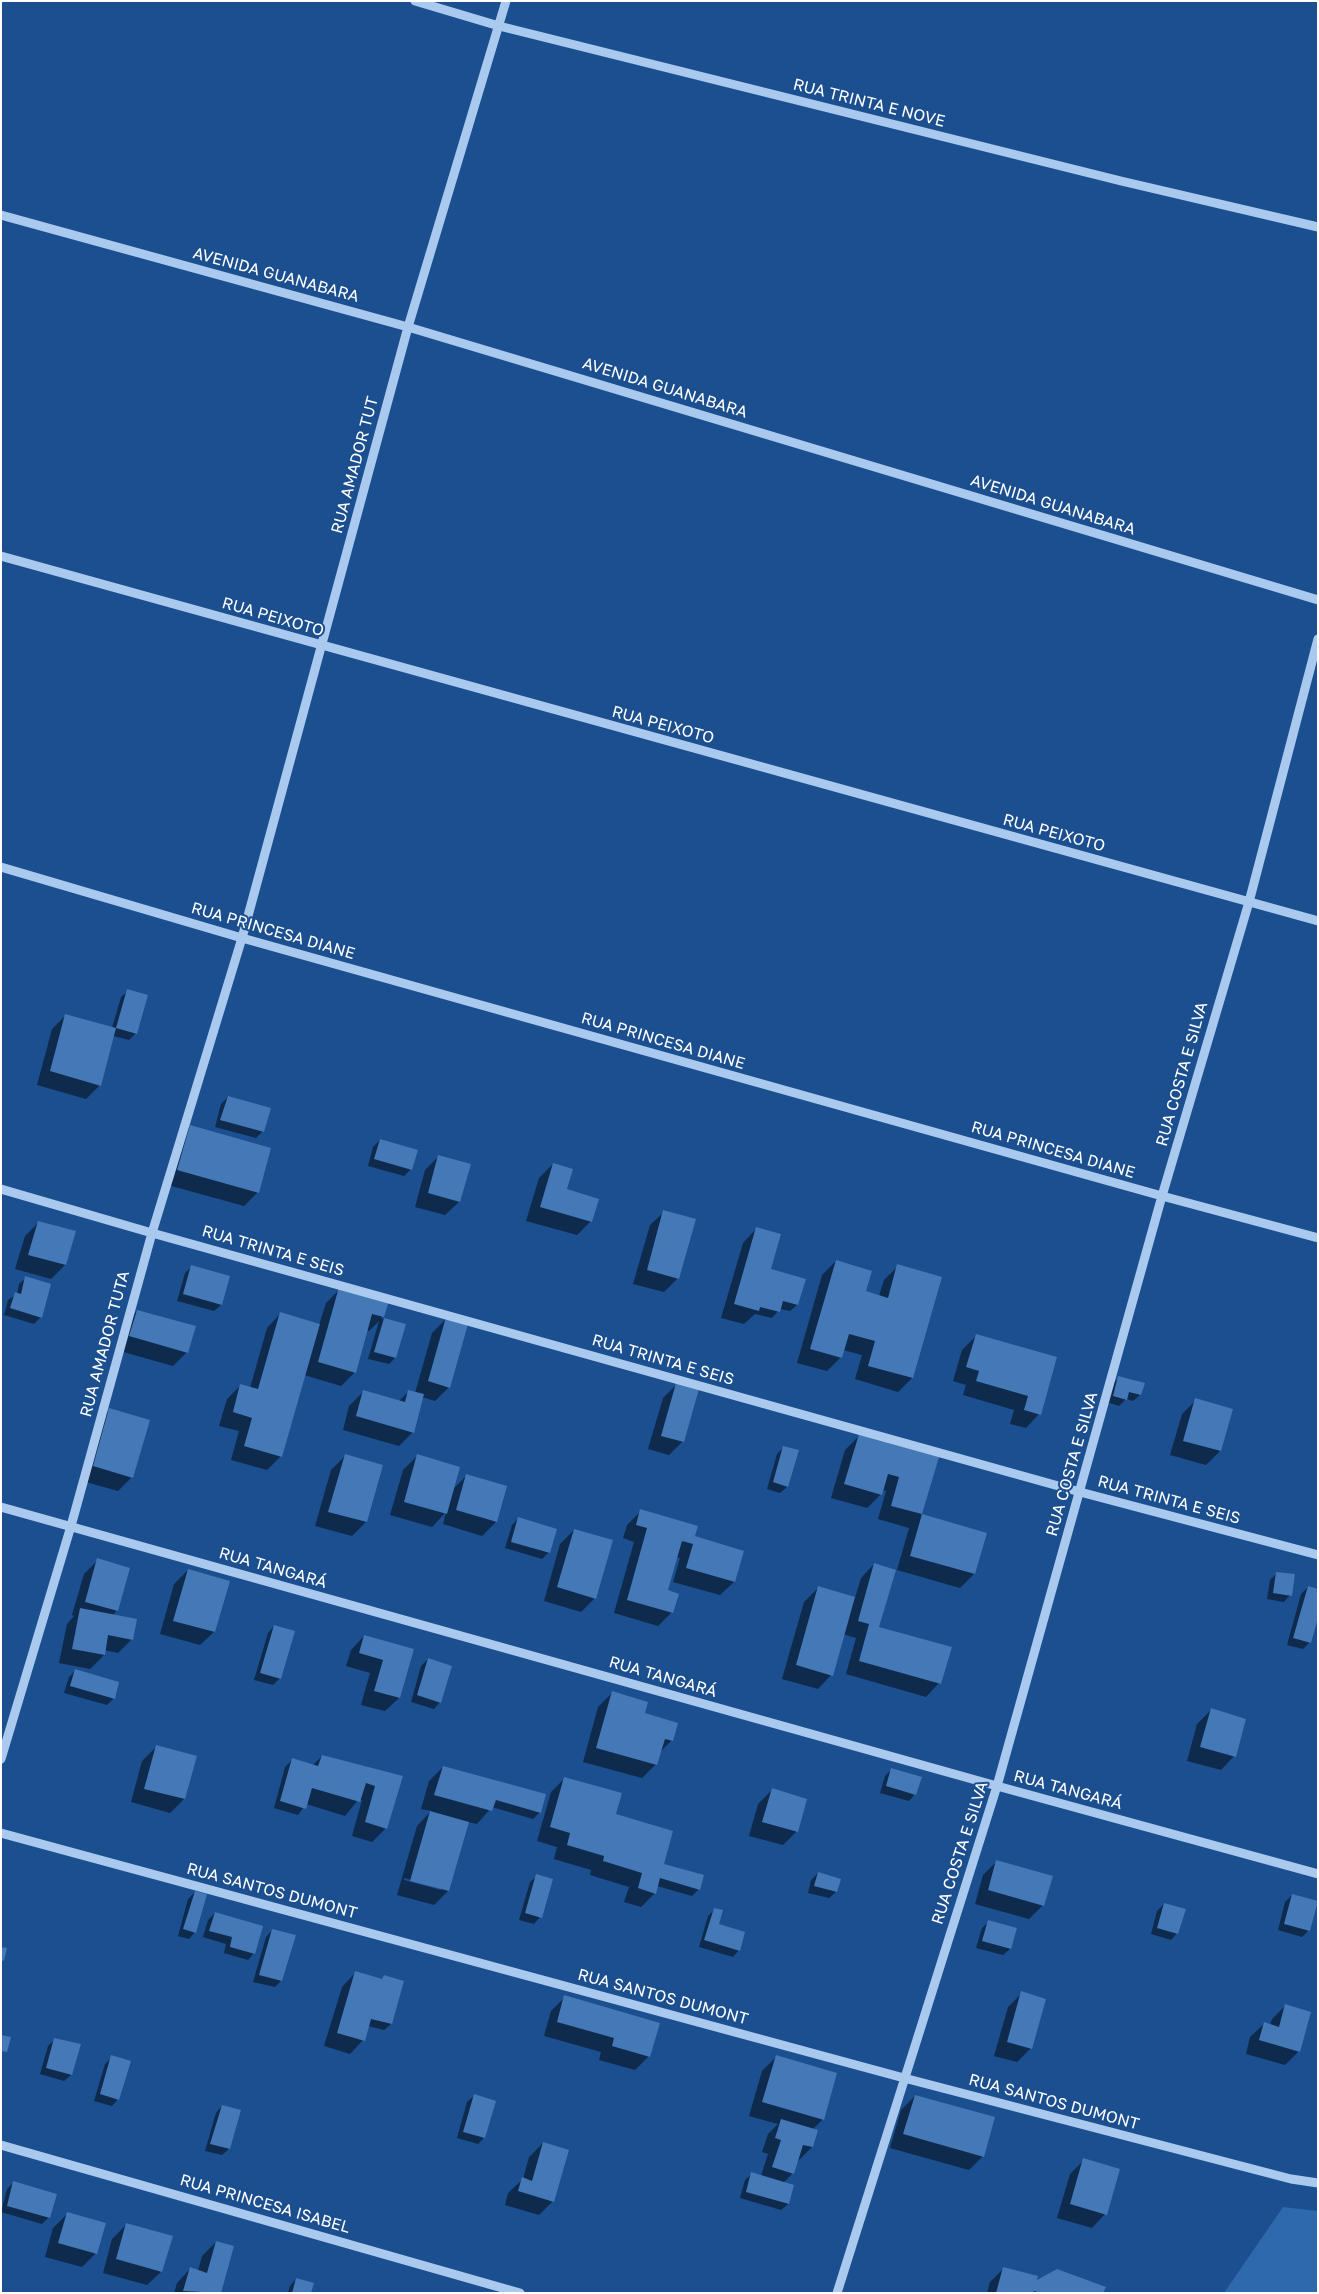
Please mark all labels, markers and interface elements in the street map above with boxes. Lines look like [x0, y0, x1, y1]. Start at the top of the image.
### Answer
street label: RUA TRINTA E NOVE [791, 75, 947, 131]
street label: AVENIDA GUANABARA [191, 244, 361, 306]
street label: AVENIDA GUANABARA [580, 354, 750, 422]
street label: RUA AMADOR TUT [327, 394, 383, 536]
street label: AVENIDA GUANABARA [968, 471, 1138, 539]
street label: RUA PEIXOTO [220, 593, 326, 641]
street label: RUA PEIXOTO [610, 702, 716, 748]
street label: RUA PEIXOTO [1001, 810, 1107, 856]
street label: RUA PRINCESA DIANE [189, 898, 357, 964]
street label: RUA COSTA E SILVA [1152, 1000, 1212, 1148]
street label: RUA PRINCESA DIANE [579, 1008, 747, 1074]
street label: RUA PRINCESA DIANE [969, 1117, 1137, 1183]
street label: RUA TRINTA E SEIS [200, 1222, 346, 1280]
street label: RUA AMADOR TUTA [76, 1269, 134, 1419]
street label: RUA TRINTA E SEIS [590, 1331, 736, 1389]
street label: RUA COSTA E SILVA [1042, 1390, 1102, 1538]
street label: RUA TRINTA E SEIS [1096, 1472, 1242, 1528]
street label: RUA TANGARÁ [217, 1543, 329, 1593]
street label: RUA TANGARÁ [607, 1652, 719, 1702]
street label: RUA TANGARÁ [1012, 1766, 1124, 1814]
street label: RUA COSTA E SILVA [928, 1779, 992, 1927]
street label: RUA SANTOS DUMONT [185, 1859, 359, 1923]
street label: RUA SANTOS DUMONT [576, 1965, 750, 2029]
street label: RUA SANTOS DUMONT [967, 2070, 1141, 2134]
street label: RUA PRINCESA ISABEL [178, 2171, 352, 2237]

